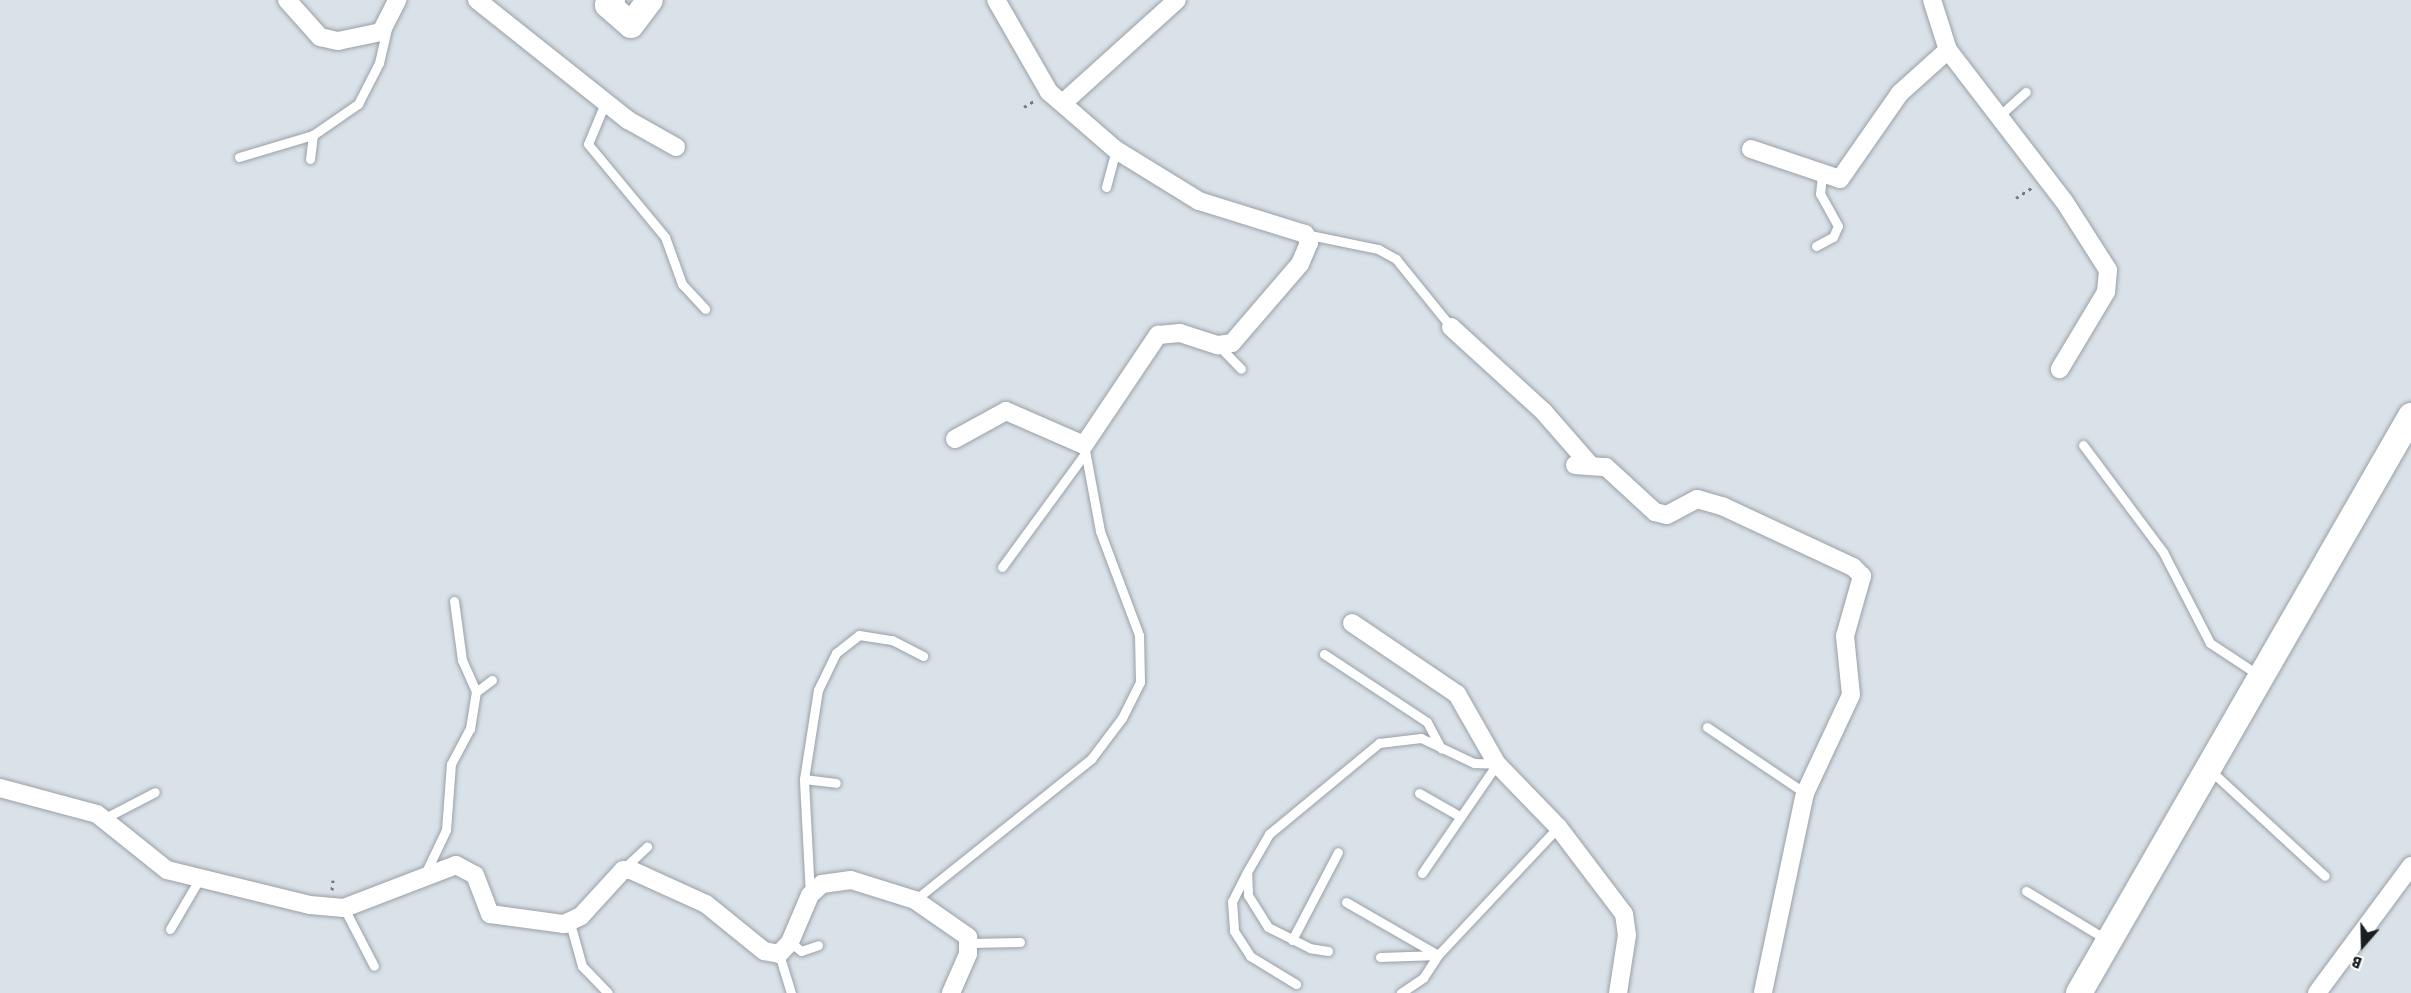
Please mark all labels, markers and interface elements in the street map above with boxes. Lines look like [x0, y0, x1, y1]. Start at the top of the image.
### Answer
north arrow [2333, 915, 2393, 975]
text: B [2349, 952, 2364, 973]

